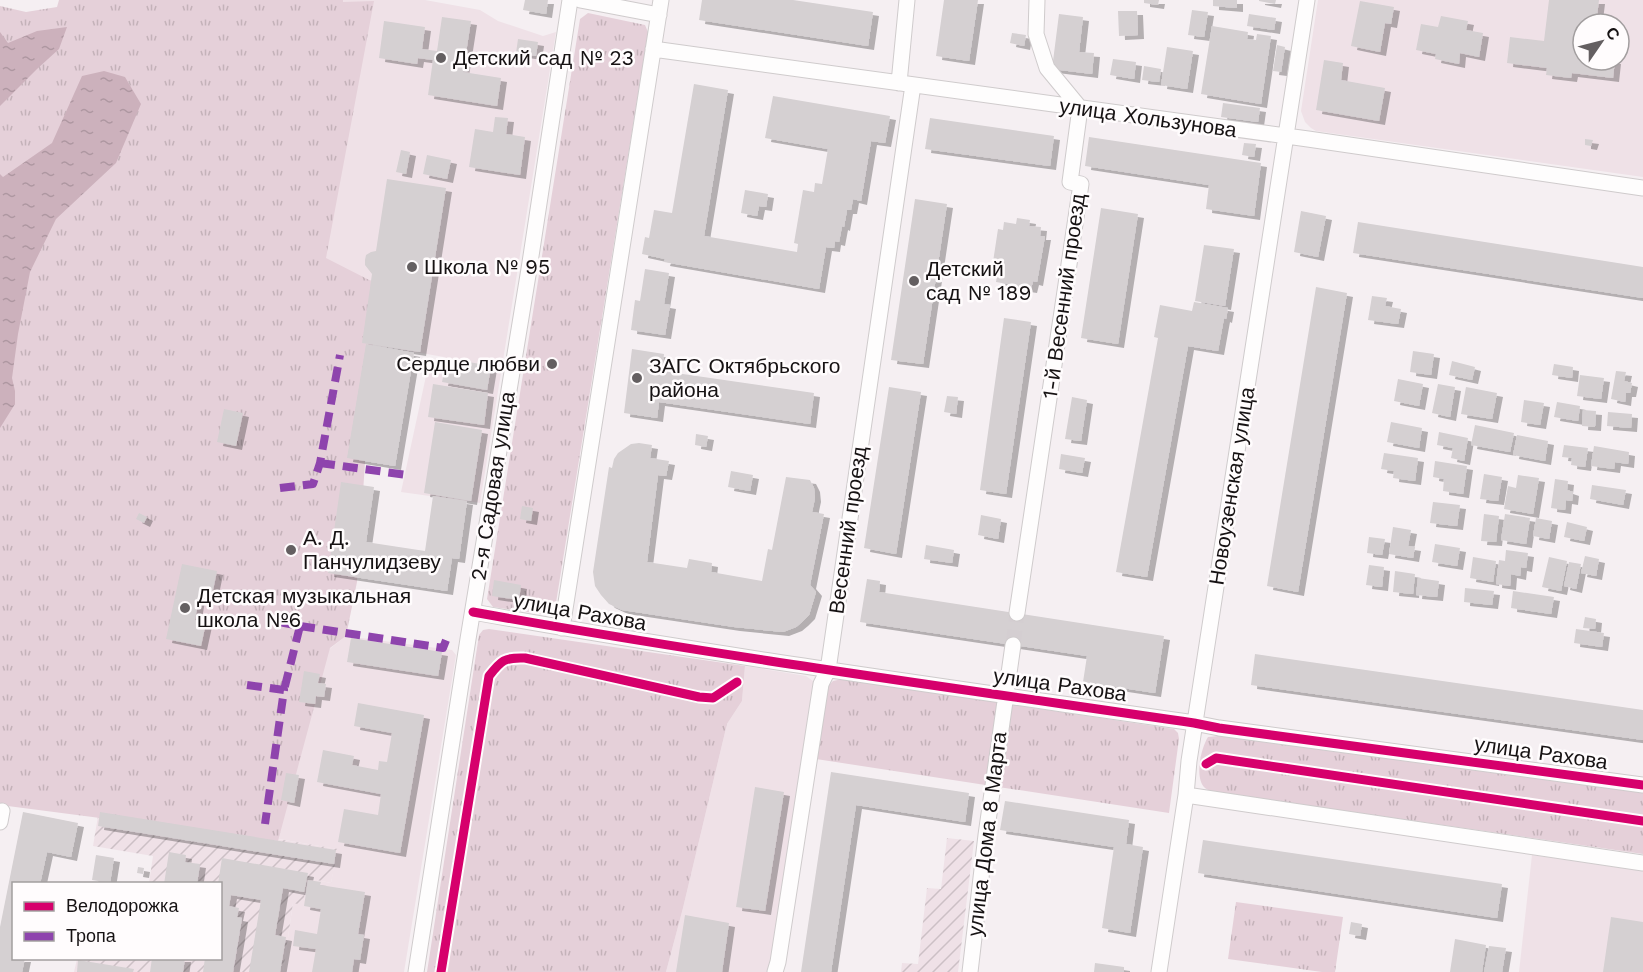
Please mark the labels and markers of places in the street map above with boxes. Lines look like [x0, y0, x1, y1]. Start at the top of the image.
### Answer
place label: Детский сад № 23 [453, 45, 634, 70]
marker: Детский сад № 23 [434, 51, 448, 65]
place label: Школа № 95 [424, 254, 550, 279]
place label: Детский сад № 189 [926, 256, 1031, 305]
marker: Школа № 95 [405, 260, 419, 274]
marker: Детский сад № 189 [907, 274, 921, 288]
place label: Сердце любви [396, 351, 540, 376]
place label: ЗАГС Октябрьского района [649, 353, 840, 402]
marker: Сердце любви [545, 357, 559, 371]
marker: ЗАГС Октябрьского района [630, 371, 644, 385]
place label: А. Д. Панчулидзеву [303, 525, 441, 574]
marker: А. Д. Панчулидзеву [284, 543, 298, 557]
place label: Детская музыкальная школа №6 [197, 583, 411, 632]
marker: Детская музыкальная школа №6 [178, 601, 192, 615]

